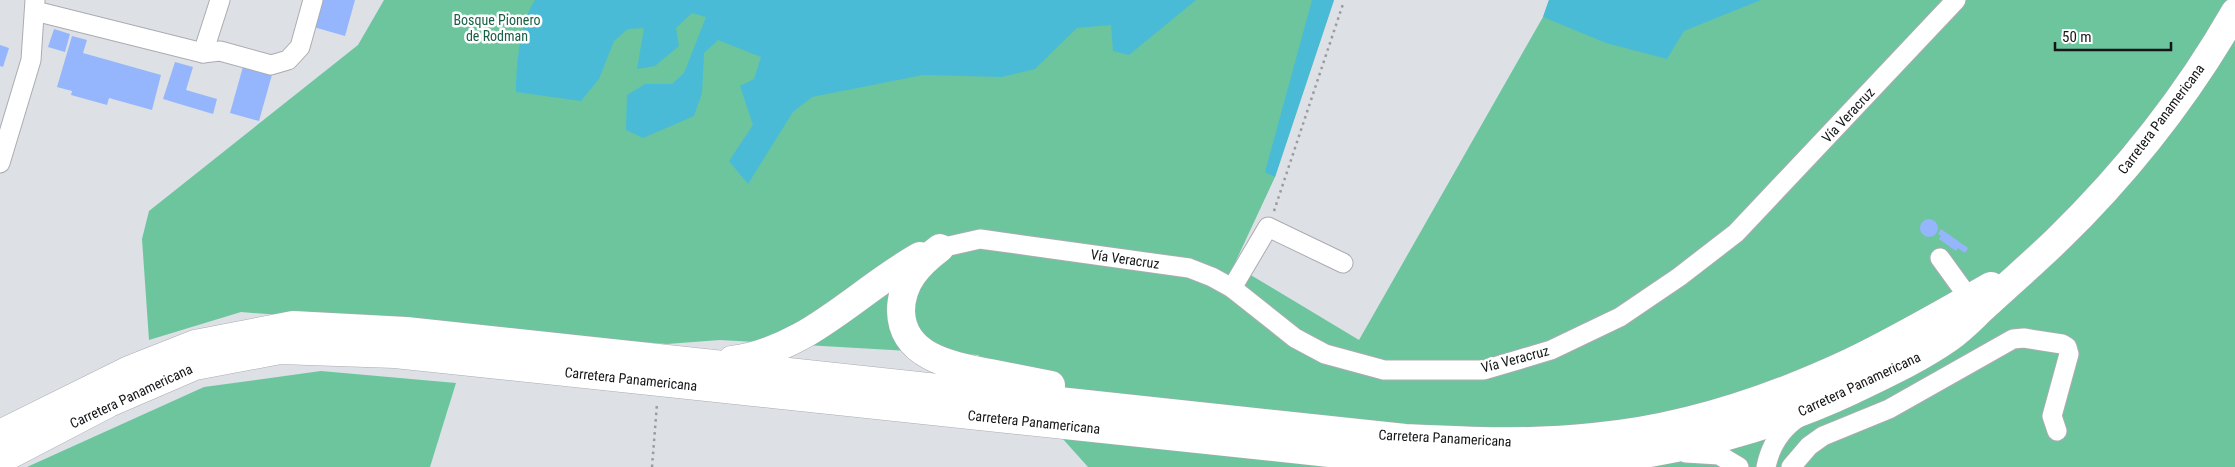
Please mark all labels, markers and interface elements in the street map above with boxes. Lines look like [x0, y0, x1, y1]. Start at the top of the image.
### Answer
park label: Bosque Pionero de Rodman [453, 12, 541, 44]
scale bar [2055, 20, 2171, 52]
text: 50 m [2062, 28, 2092, 46]
street label: Carretera Panamericana [2114, 61, 2208, 177]
street label: Vía Veracruz [1818, 84, 1878, 146]
street label: Vía Veracruz [1089, 246, 1161, 272]
street label: Vía Veracruz [1479, 342, 1551, 376]
street label: Carretera Panamericana [1795, 349, 1923, 419]
street label: Carretera Panamericana [67, 361, 195, 431]
street label: Carretera Panamericana [564, 364, 698, 394]
street label: Carretera Panamericana [967, 407, 1101, 437]
street label: Carretera Panamericana [1378, 427, 1512, 449]

